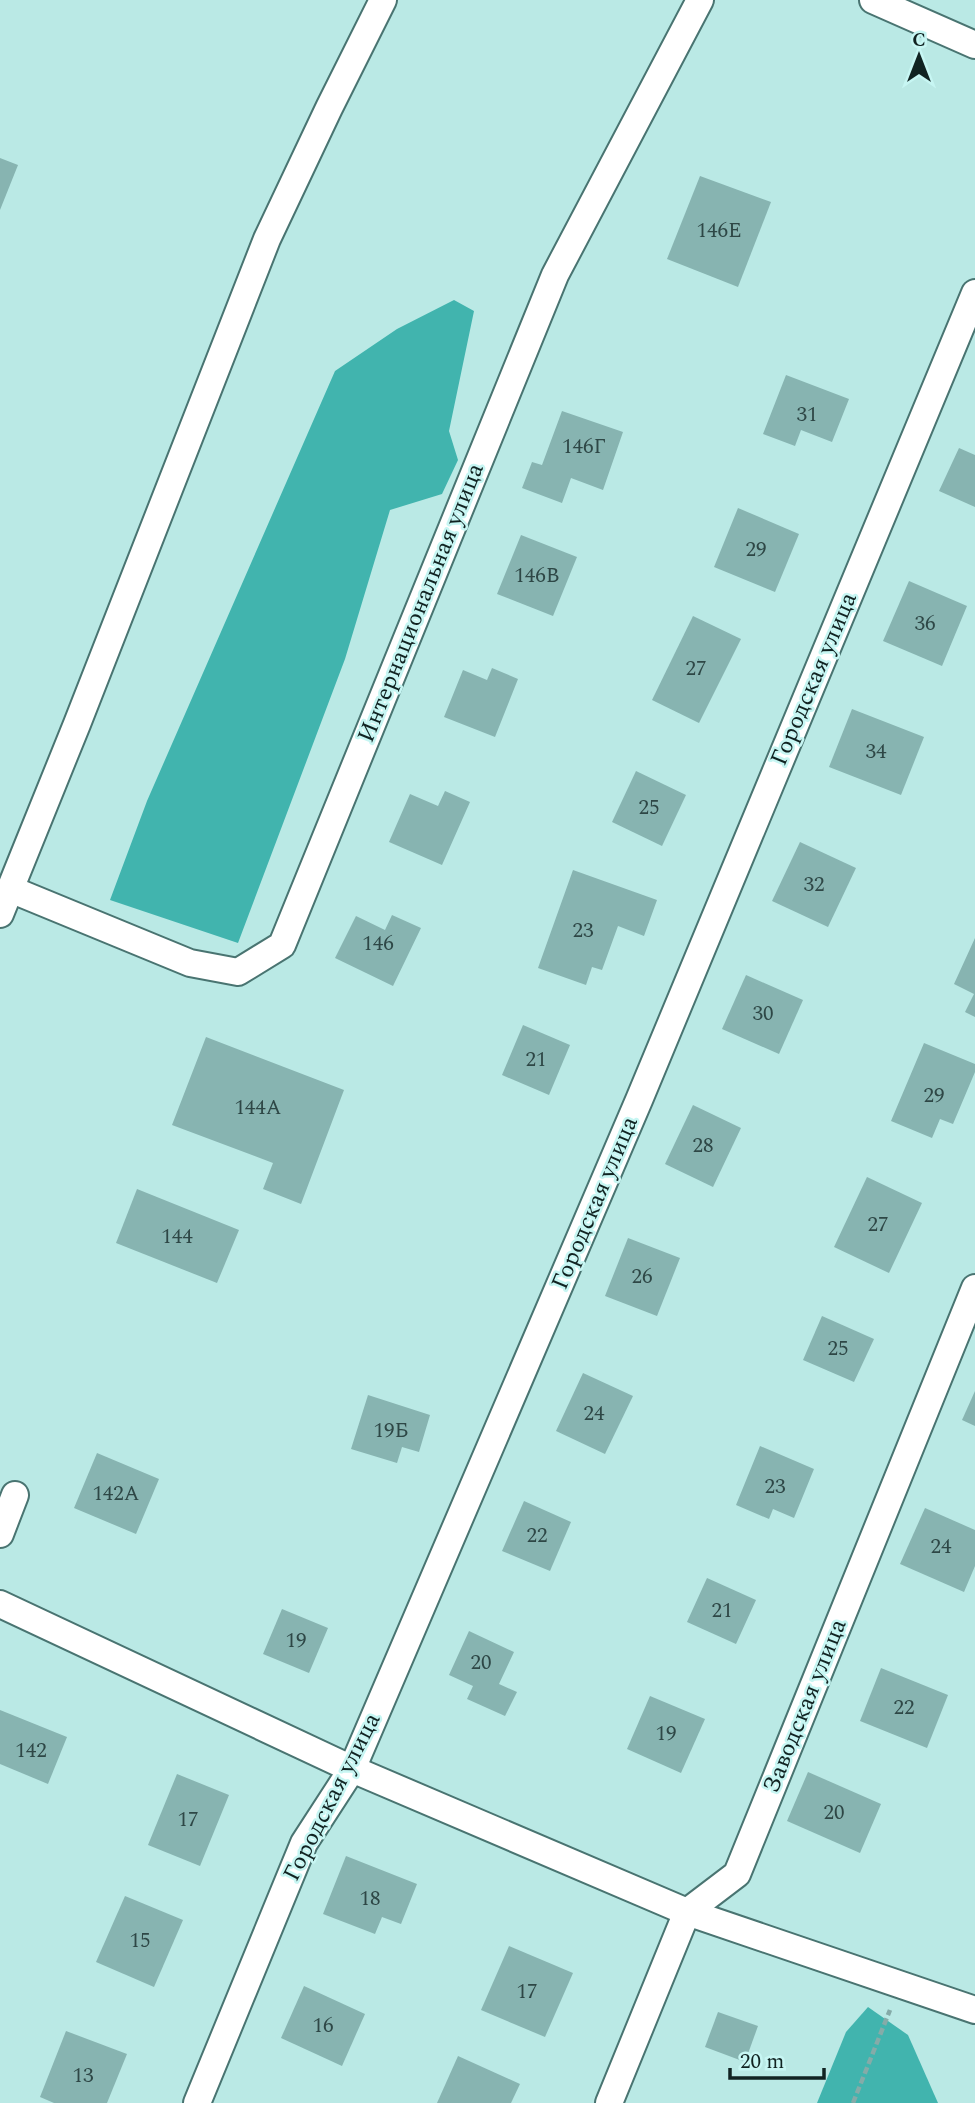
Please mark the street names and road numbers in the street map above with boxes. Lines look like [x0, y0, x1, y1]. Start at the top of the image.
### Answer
street label: Интернациональная улица [348, 458, 494, 748]
street label: Городская улица [761, 587, 867, 771]
street label: Городская улица [542, 1111, 648, 1295]
street label: Заводская улица [754, 1613, 856, 1798]
street label: Городская улица [274, 1706, 390, 1888]

